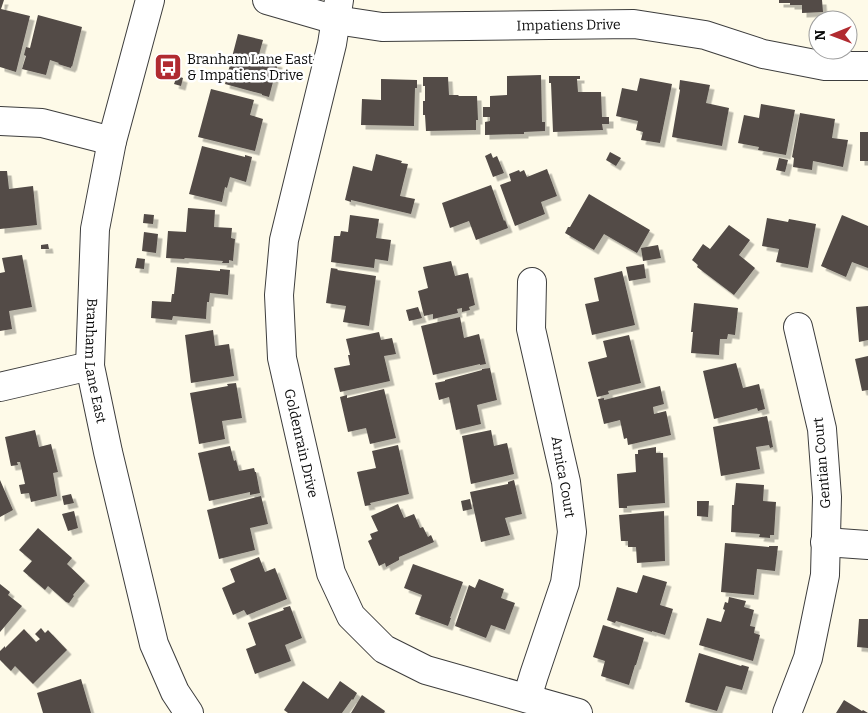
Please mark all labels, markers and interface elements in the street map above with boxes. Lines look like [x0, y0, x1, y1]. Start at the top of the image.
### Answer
north arrow [808, 10, 858, 60]
street label: Impatiens Drive [516, 16, 621, 34]
text: N [812, 29, 829, 41]
place label: Branham Lane East & Impatiens Drive [187, 51, 313, 84]
bus stop icon: Branham Lane East & Impatiens Drive [153, 52, 183, 82]
street label: Branham Lane East [81, 298, 110, 425]
street label: Goldenrain Drive [281, 387, 322, 499]
street label: Gentian Court [810, 417, 834, 509]
street label: Arnica Court [547, 435, 579, 519]

